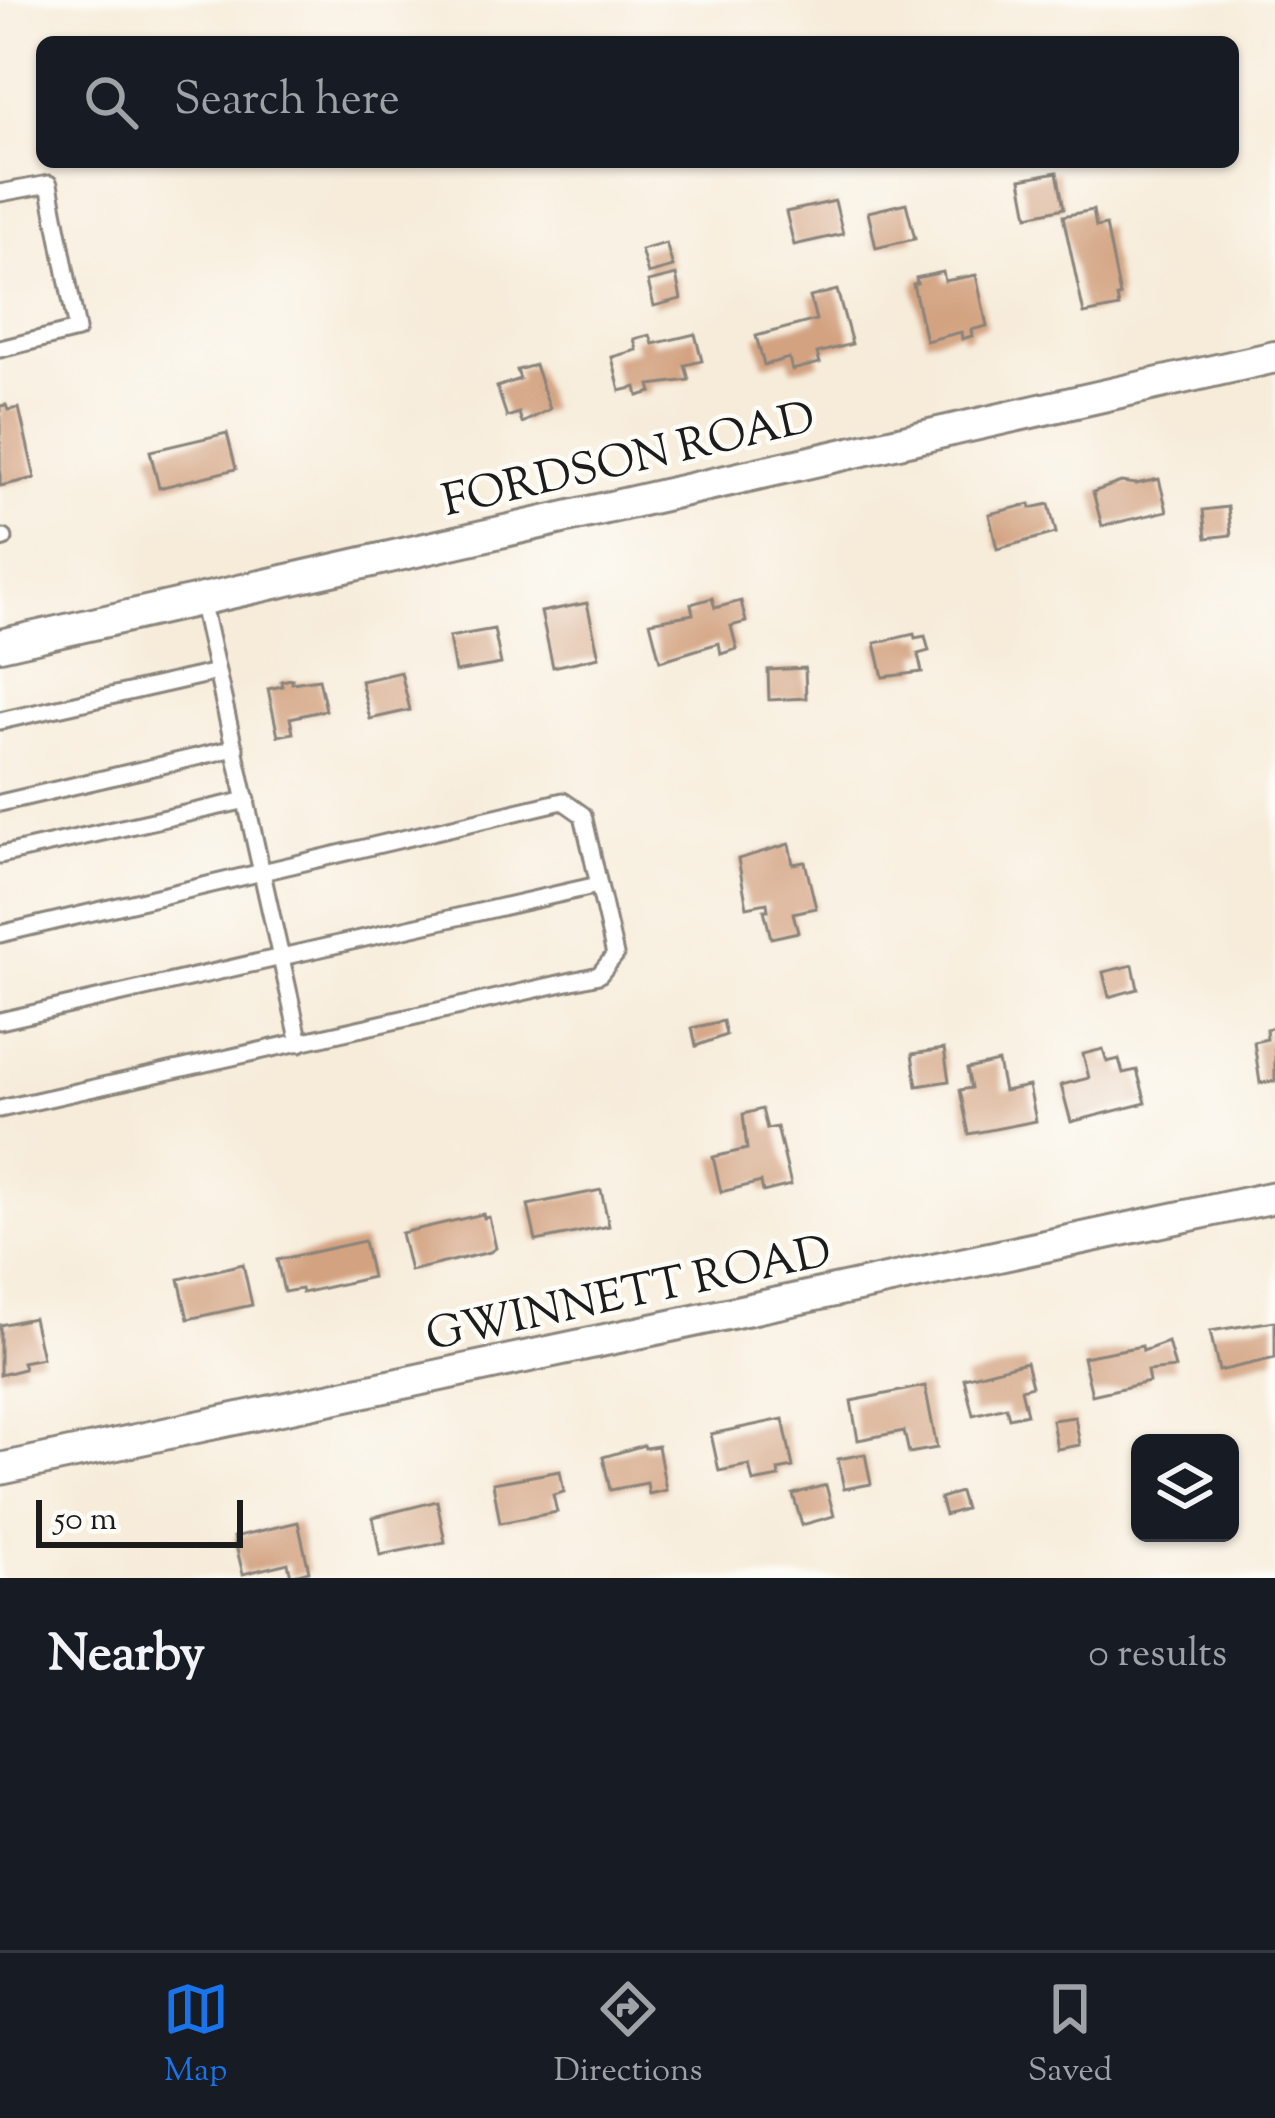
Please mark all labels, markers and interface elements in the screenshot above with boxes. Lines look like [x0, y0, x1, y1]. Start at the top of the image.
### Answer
search box [36, 36, 1239, 168]
icon: search [78, 69, 144, 135]
text: Search here [174, 70, 400, 135]
street label: FORDSON ROAD [436, 388, 822, 537]
street label: GWINNETT ROAD [421, 1222, 838, 1371]
map controls [1131, 1434, 1239, 1542]
button: layers [1131, 1434, 1239, 1542]
scale bar [36, 1494, 243, 1547]
text: 50 m [54, 1497, 117, 1545]
text: Nearby [48, 1620, 205, 1693]
text: 0 results [1088, 1628, 1227, 1684]
tab: Map [163, 1976, 229, 2096]
tab: Directions [554, 1976, 703, 2096]
tab: Saved [1028, 1976, 1112, 2096]

